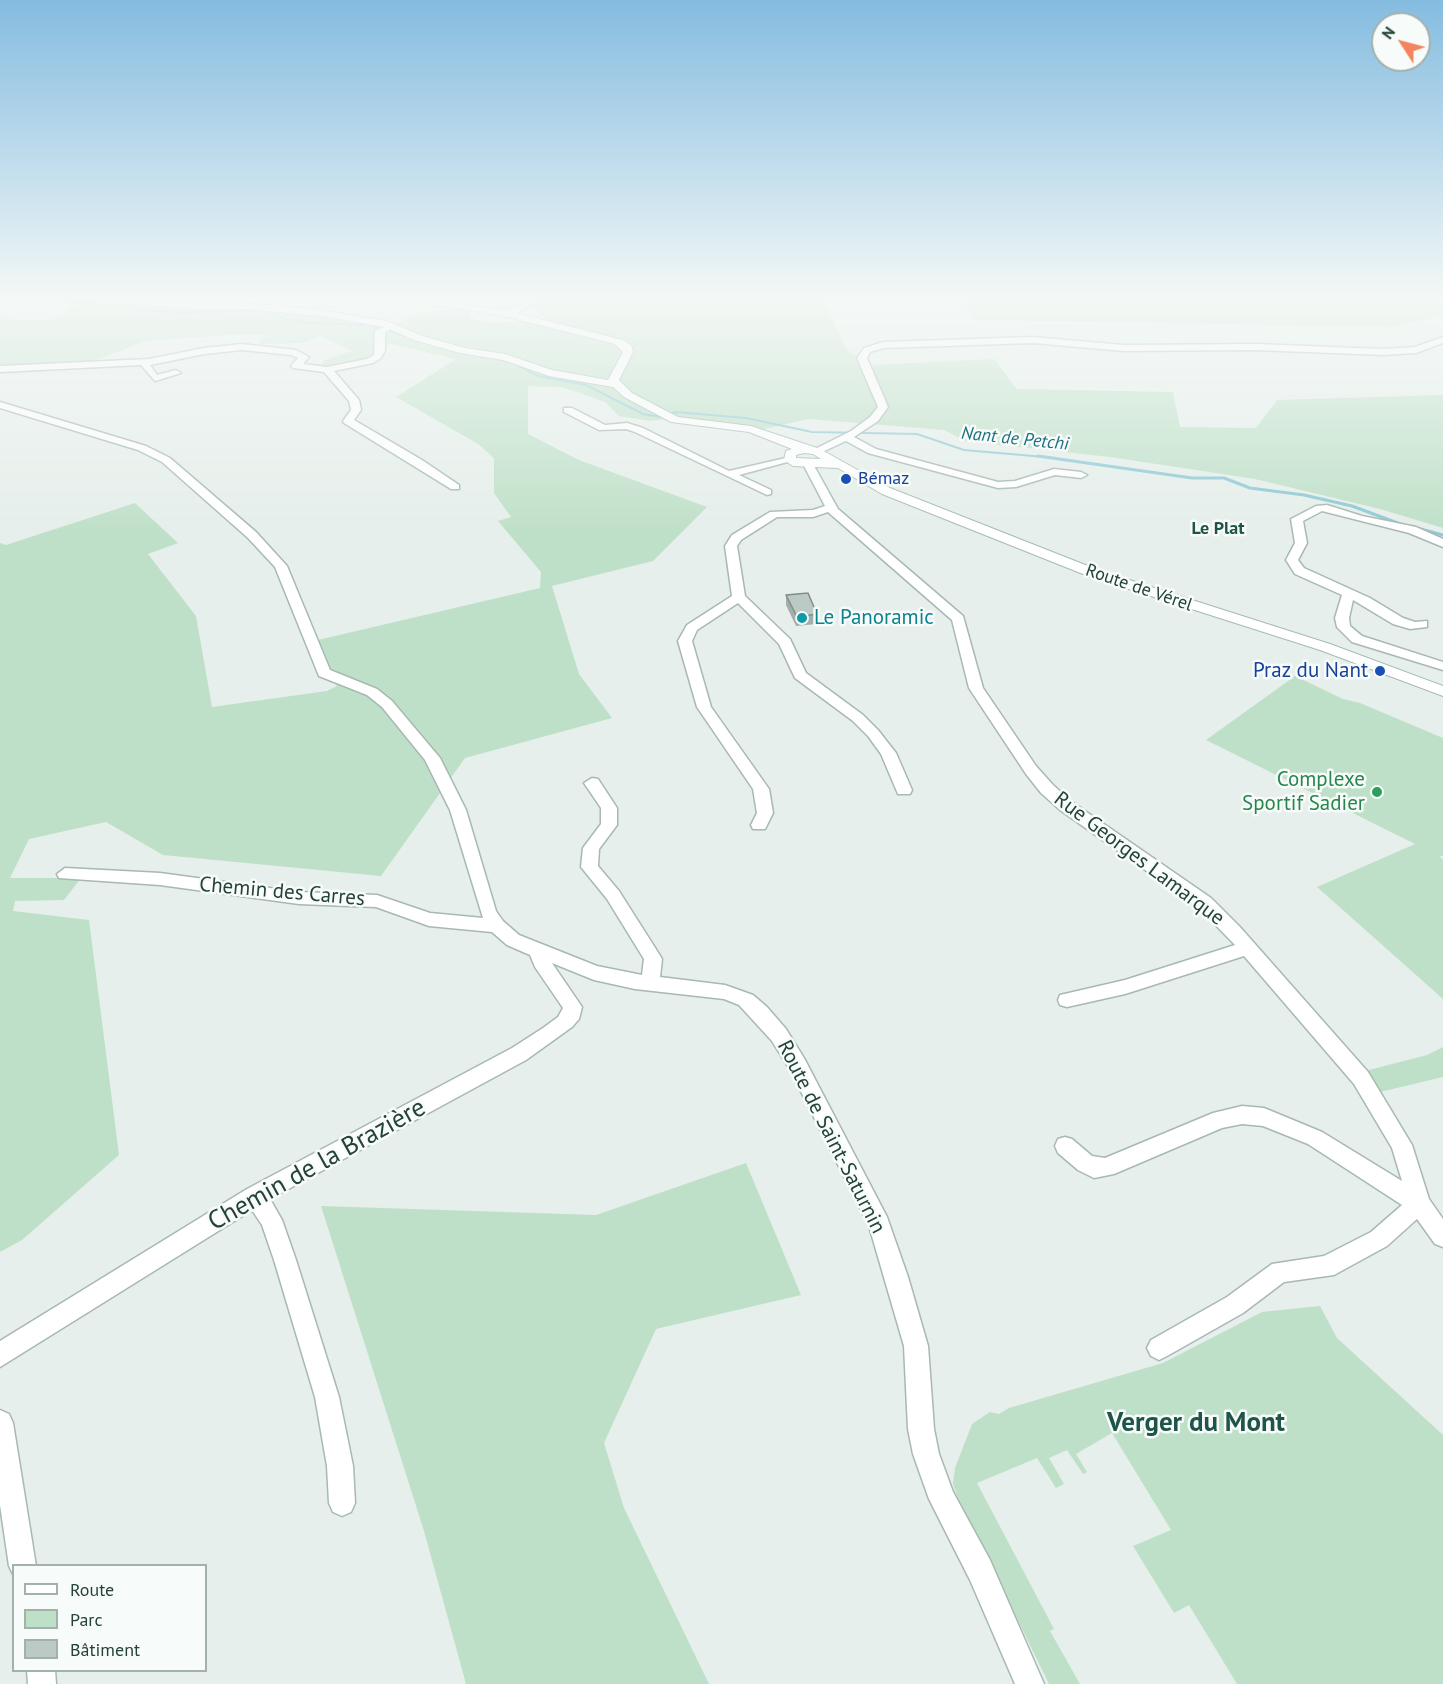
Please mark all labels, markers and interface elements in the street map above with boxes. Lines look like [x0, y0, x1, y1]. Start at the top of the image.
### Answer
north arrow [1371, 12, 1431, 72]
text: N [1377, 22, 1399, 43]
water label: Nant de Petchi [960, 423, 1070, 455]
place label: Bémaz [858, 468, 909, 490]
marker: Bémaz [839, 472, 853, 486]
district label: Le Plat [1191, 518, 1245, 540]
street label: Route de Vérel [1083, 560, 1195, 616]
place label: Le Panoramic [814, 605, 934, 631]
marker: Le Panoramic [795, 611, 809, 625]
place label: Praz du Nant [1253, 658, 1368, 684]
marker: Praz du Nant [1373, 664, 1387, 678]
place label: Complexe Sportif Sadier [1242, 767, 1365, 817]
marker: Complexe Sportif Sadier [1370, 785, 1384, 799]
street label: Rue Georges Lamarque [1049, 787, 1229, 931]
street label: Chemin des Carres [198, 872, 366, 912]
street label: Route de Saint-Saturnin [771, 1036, 891, 1238]
street label: Chemin de la Brazière [203, 1092, 431, 1238]
district label: Verger du Mont [1107, 1407, 1285, 1439]
legend [12, 1564, 207, 1672]
text: Route [70, 1578, 114, 1601]
text: Parc [70, 1608, 103, 1631]
text: Bâtiment [70, 1638, 140, 1661]

